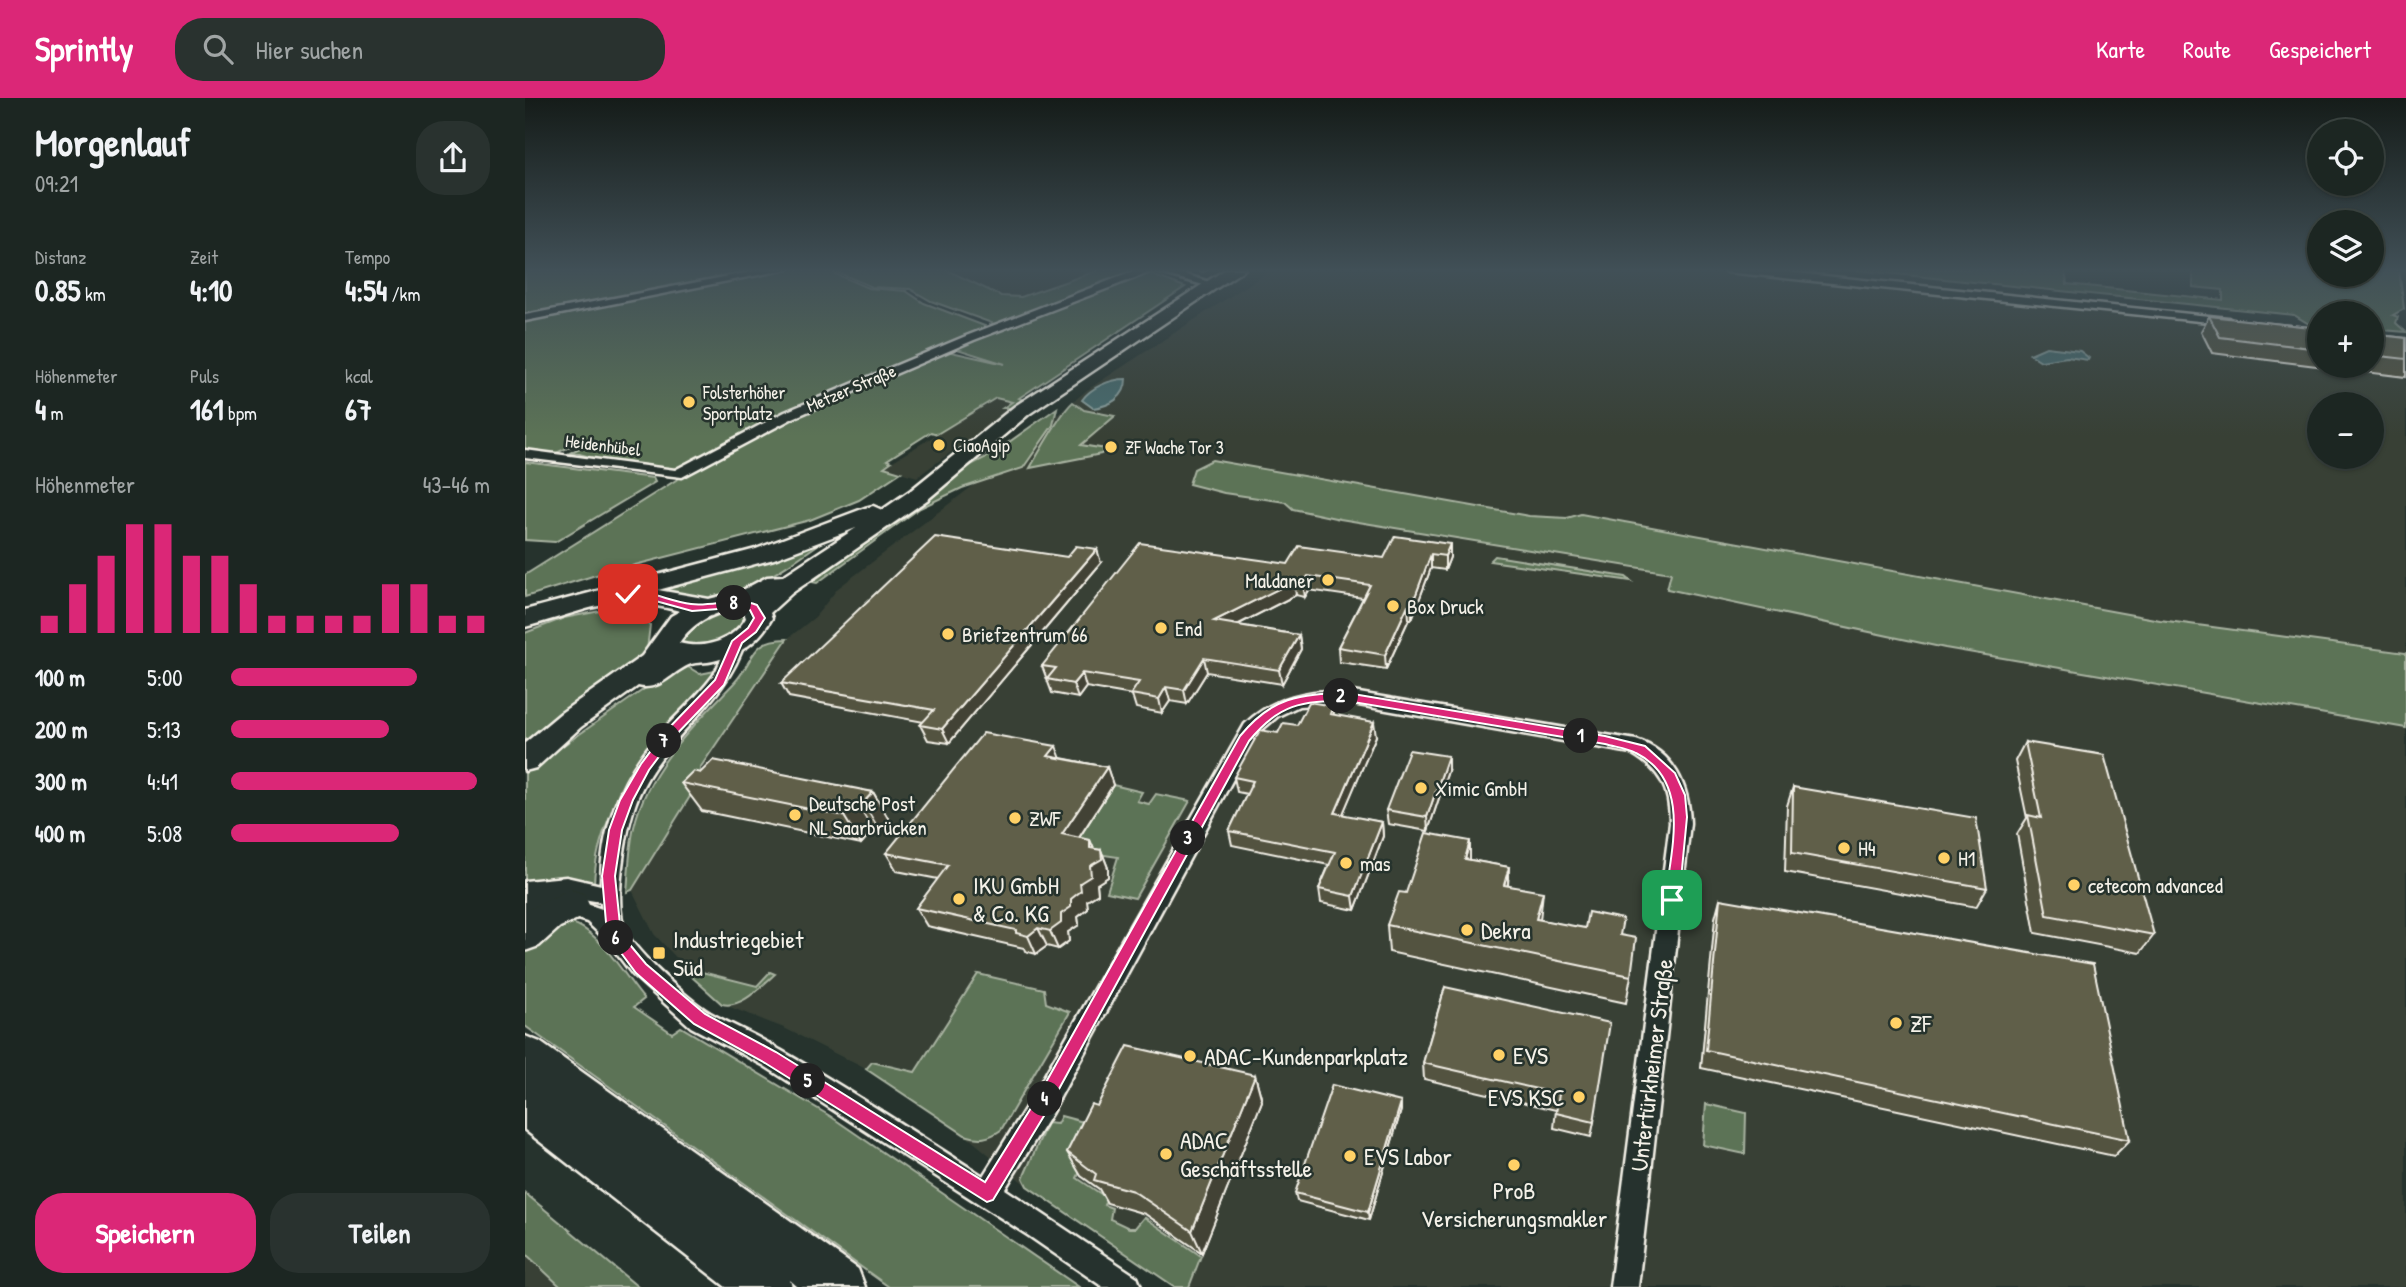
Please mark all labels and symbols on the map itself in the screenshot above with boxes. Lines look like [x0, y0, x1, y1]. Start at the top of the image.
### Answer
street label: Metzer Straße [802, 358, 900, 418]
place label: Folsterhöher Sportplatz [702, 380, 786, 426]
marker: Folsterhöher Sportplatz [681, 394, 697, 410]
street label: Heidenhübel [564, 428, 642, 462]
place label: CiaoAgip [953, 433, 1010, 458]
place label: ZF Wache Tor 3 [1125, 435, 1224, 460]
marker: CiaoAgip [931, 437, 947, 453]
marker: ZF Wache Tor 3 [1103, 439, 1119, 455]
pin [598, 564, 658, 624]
place label: Maldaner [1245, 566, 1314, 595]
marker: Maldaner [1320, 572, 1336, 588]
pin: 8 [717, 586, 752, 620]
place label: Box Druck [1407, 592, 1484, 621]
marker: Box Druck [1385, 598, 1401, 614]
place label: End [1175, 614, 1202, 643]
place label: Briefzentrum 66 [962, 620, 1088, 649]
marker: End [1153, 620, 1169, 636]
marker: Briefzentrum 66 [940, 626, 956, 642]
pin: 2 [1323, 678, 1359, 714]
pin: 1 [1563, 718, 1599, 754]
pin: 7 [647, 724, 681, 758]
place label: Ximic GmbH [1435, 774, 1527, 803]
marker: Ximic GmbH [1413, 780, 1429, 796]
place label: Deutsche Post NL Saarbrücken [809, 789, 927, 842]
place label: ZWF [1029, 804, 1062, 833]
marker: Deutsche Post NL Saarbrücken [787, 807, 803, 823]
marker: ZWF [1007, 810, 1023, 826]
pin: 3 [1171, 820, 1205, 856]
place label: H4 [1858, 834, 1876, 863]
marker: H4 [1836, 840, 1852, 856]
place label: H1 [1958, 844, 1975, 873]
place label: mas [1360, 849, 1391, 878]
marker: H1 [1936, 850, 1952, 866]
marker: mas [1338, 855, 1354, 871]
place label: IKU GmbH & Co. KG [973, 869, 1059, 929]
pin [1642, 870, 1702, 930]
place label: cetecom advanced [2088, 871, 2223, 900]
marker: cetecom advanced [2066, 877, 2082, 893]
marker: IKU GmbH & Co. KG [951, 891, 967, 907]
place label: Dekra [1481, 914, 1531, 946]
pin: 6 [599, 920, 633, 956]
marker: Dekra [1459, 922, 1475, 938]
place label: Industriegebiet Süd [673, 923, 804, 983]
marker: Industriegebiet Süd [651, 945, 667, 961]
street label: Untertürkheimer Straße [1622, 956, 1680, 1173]
place label: ZF [1910, 1007, 1932, 1039]
marker: ZF [1888, 1015, 1904, 1031]
place label: EVS [1513, 1039, 1548, 1071]
place label: ADAC-Kundenparkplatz [1204, 1040, 1408, 1072]
marker: EVS [1491, 1047, 1507, 1063]
marker: ADAC-Kundenparkplatz [1182, 1048, 1198, 1064]
pin: 5 [791, 1063, 825, 1098]
place label: EVS KSC [1488, 1081, 1565, 1113]
pin: 4 [1028, 1082, 1063, 1116]
marker: EVS KSC [1571, 1089, 1587, 1105]
place label: ADAC Geschäftsstelle [1180, 1124, 1313, 1184]
place label: EVS Labor [1364, 1140, 1452, 1172]
marker: ADAC Geschäftsstelle [1158, 1146, 1174, 1162]
marker: EVS Labor [1342, 1148, 1358, 1164]
marker: ProB Versicherungsmakler [1506, 1157, 1522, 1173]
place label: ProB Versicherungsmakler [1421, 1174, 1607, 1234]

